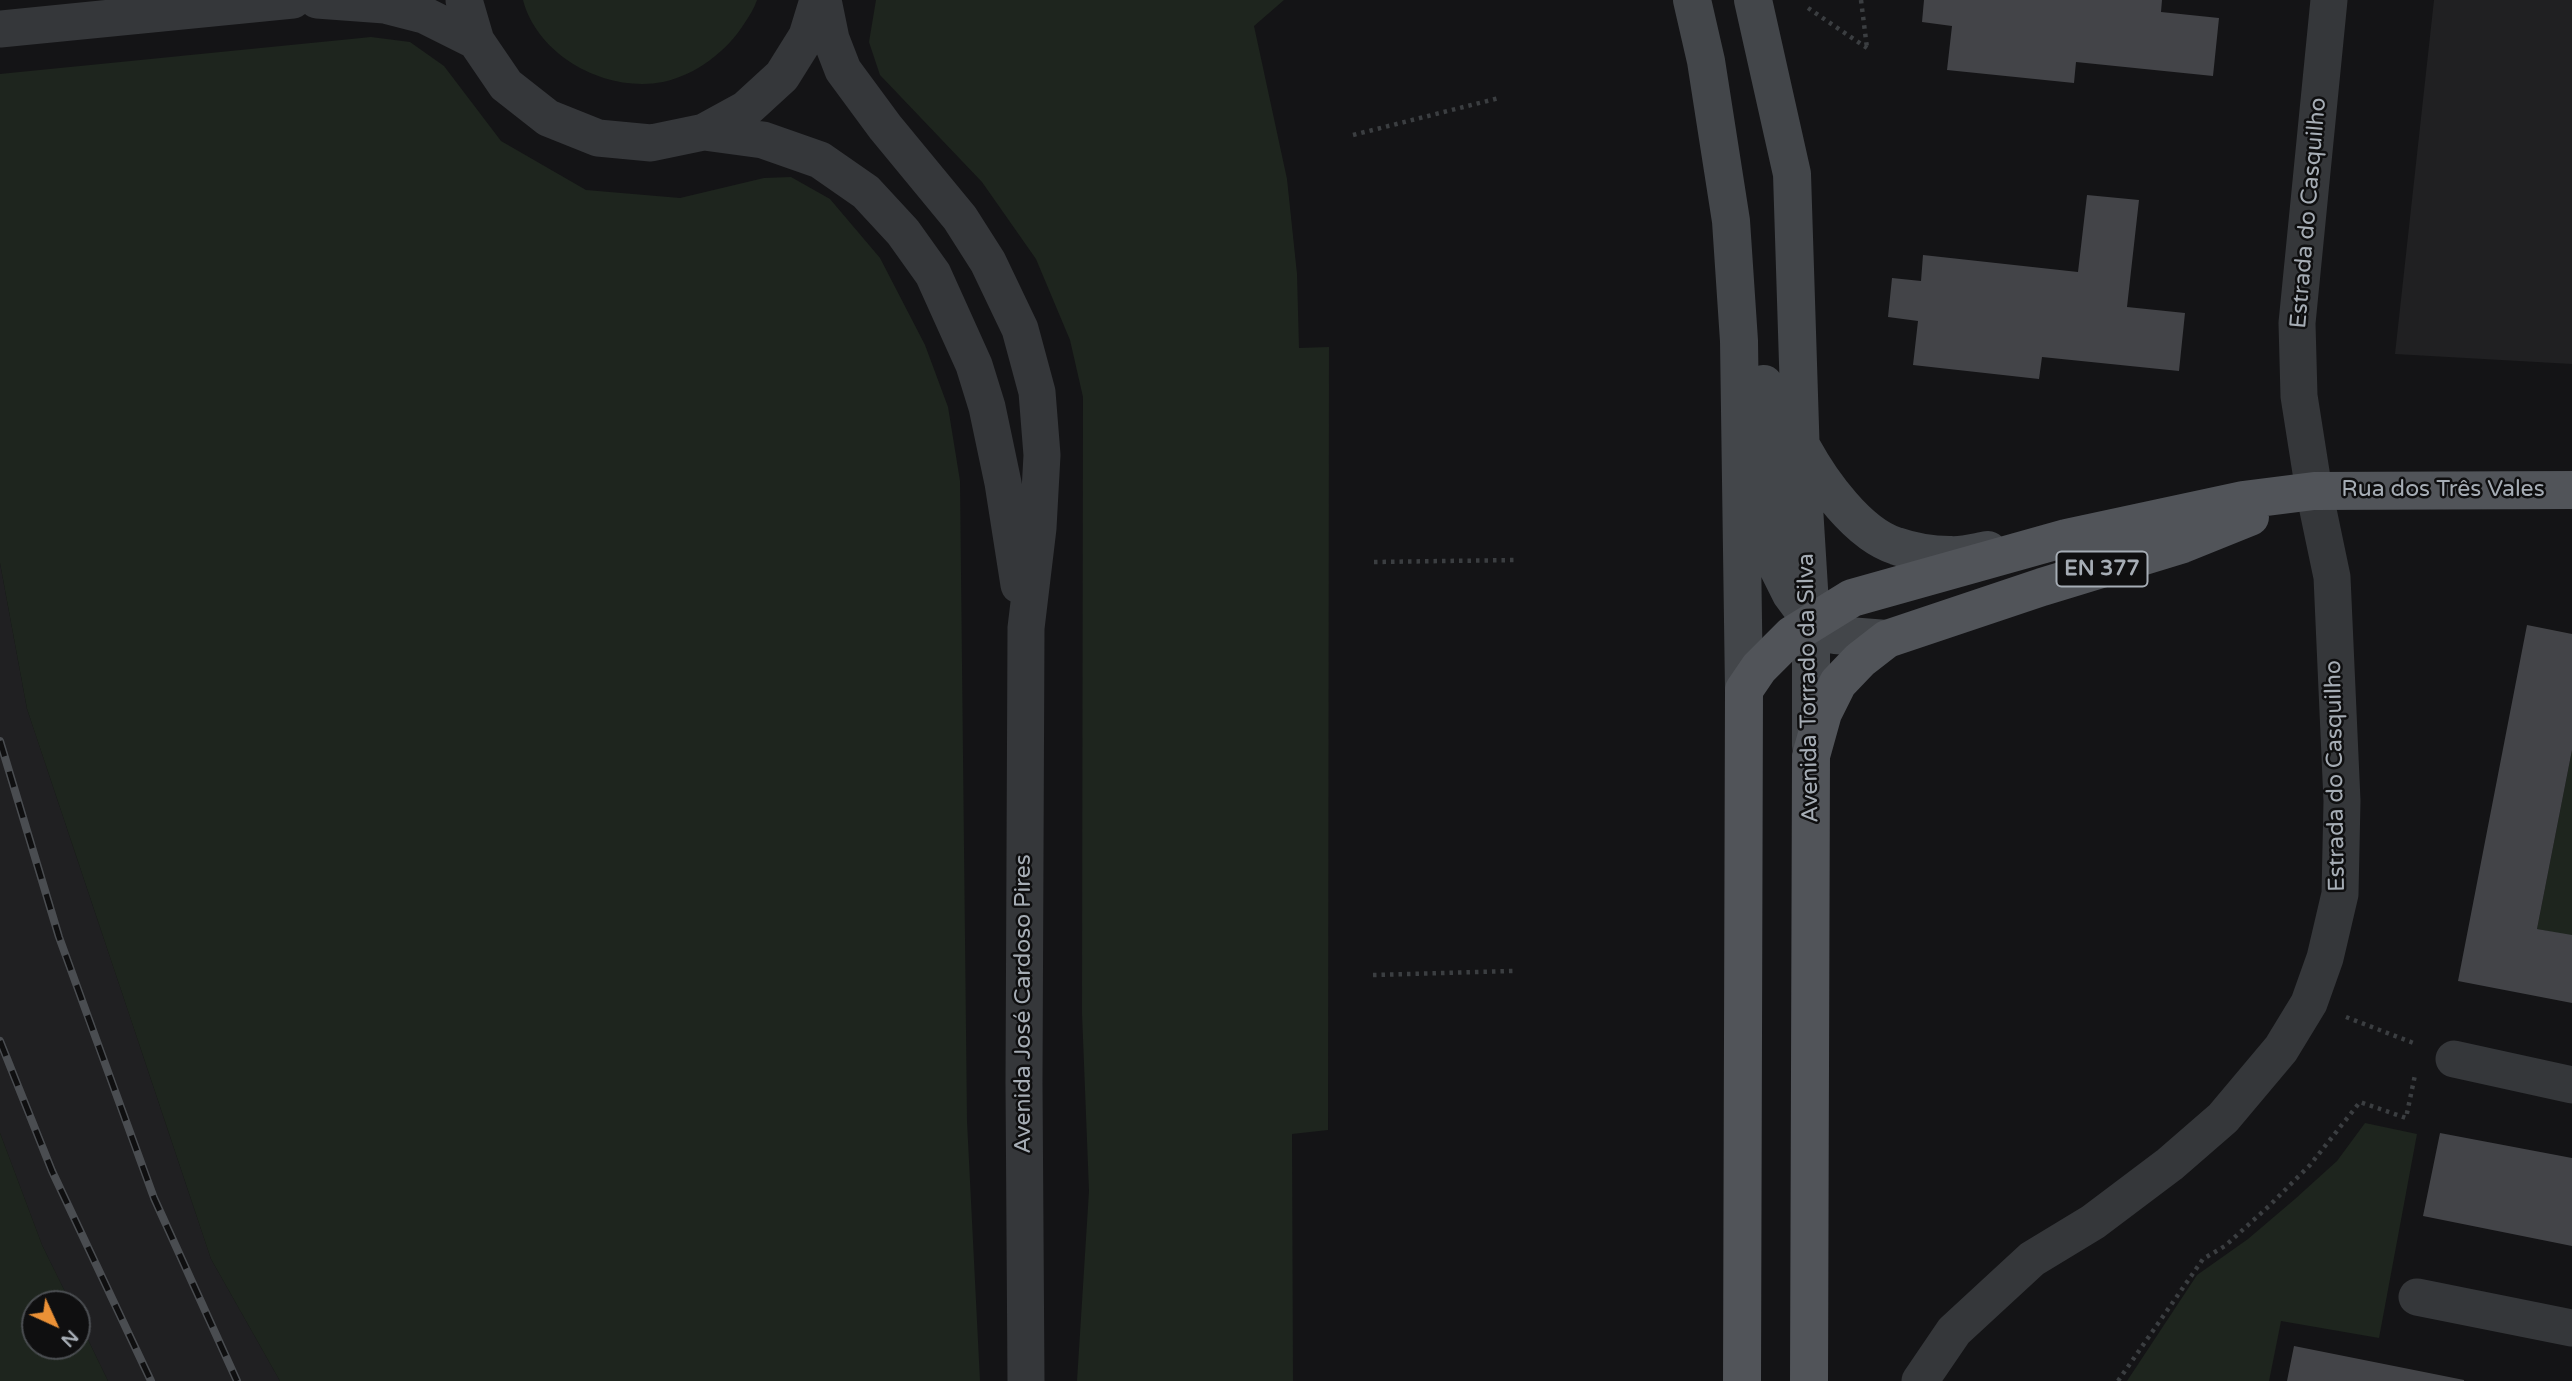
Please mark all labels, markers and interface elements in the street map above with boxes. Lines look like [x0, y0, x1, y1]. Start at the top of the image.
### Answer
street label: Estrada do Casquilho [2285, 96, 2333, 330]
street label: Rua dos Três Vales [2341, 476, 2545, 504]
road number: EN 377 [2056, 552, 2148, 586]
street label: Avenida Torrado da Silva [1793, 553, 1825, 823]
street label: Estrada do Casquilho [2320, 660, 2352, 892]
street label: Avenida José Cardoso Pires [1010, 854, 1038, 1154]
north arrow [21, 1290, 91, 1360]
text: N [56, 1325, 83, 1352]

